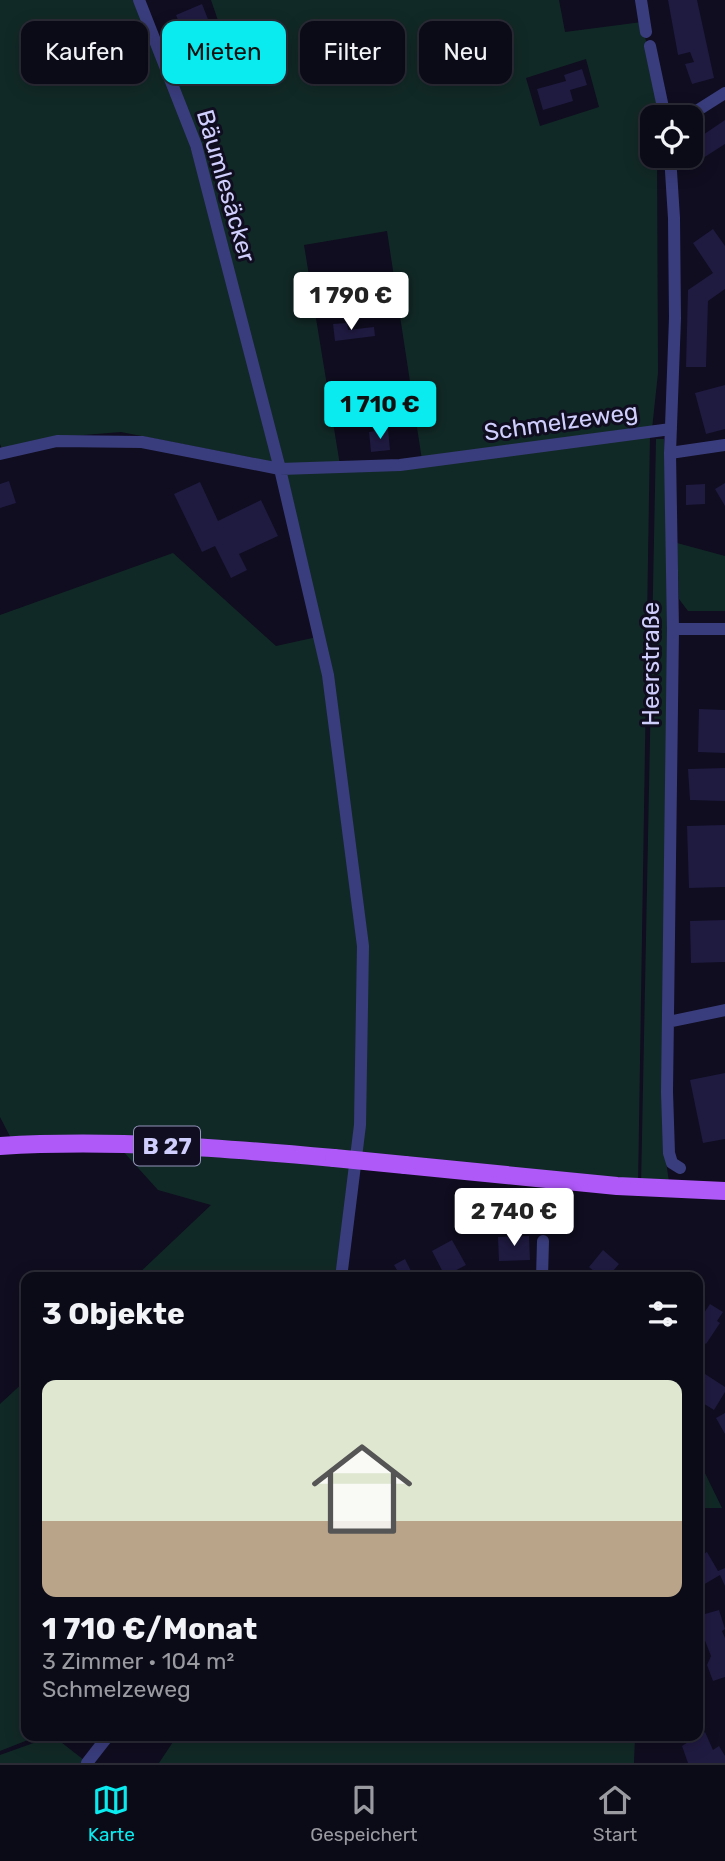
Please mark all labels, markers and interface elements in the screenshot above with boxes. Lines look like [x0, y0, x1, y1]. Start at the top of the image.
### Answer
chip: Kaufen [21, 21, 148, 84]
chip: Mieten [162, 21, 286, 84]
chip: Filter [300, 21, 405, 84]
chip: Neu [419, 21, 512, 84]
map controls [640, 105, 703, 168]
button: locate [640, 105, 703, 168]
street label: Bäumlesäcker [191, 106, 261, 266]
pin: 1 790 € [286, 272, 416, 332]
text: 1 790 € [310, 281, 392, 309]
pin: 1 710 € [315, 382, 445, 441]
text: 1 710 € [340, 390, 420, 418]
street label: Schmelzeweg [482, 397, 640, 447]
street label: Heerstraße [637, 602, 665, 726]
road number: B 27 [134, 1126, 200, 1166]
pin: 2 740 € [449, 1188, 579, 1248]
text: 2 740 € [471, 1197, 557, 1225]
icon: filters [644, 1295, 682, 1333]
text: 3 Objekte [42, 1296, 185, 1332]
icon: home [299, 1426, 425, 1552]
text: 1 710 €/Monat [42, 1611, 257, 1647]
text: 3 Zimmer · 104 m² [42, 1647, 234, 1675]
text: Schmelzeweg [42, 1675, 191, 1703]
tab: Karte [88, 1781, 135, 1846]
tab: Gespeichert [310, 1781, 417, 1846]
tab: Start [593, 1781, 637, 1846]

